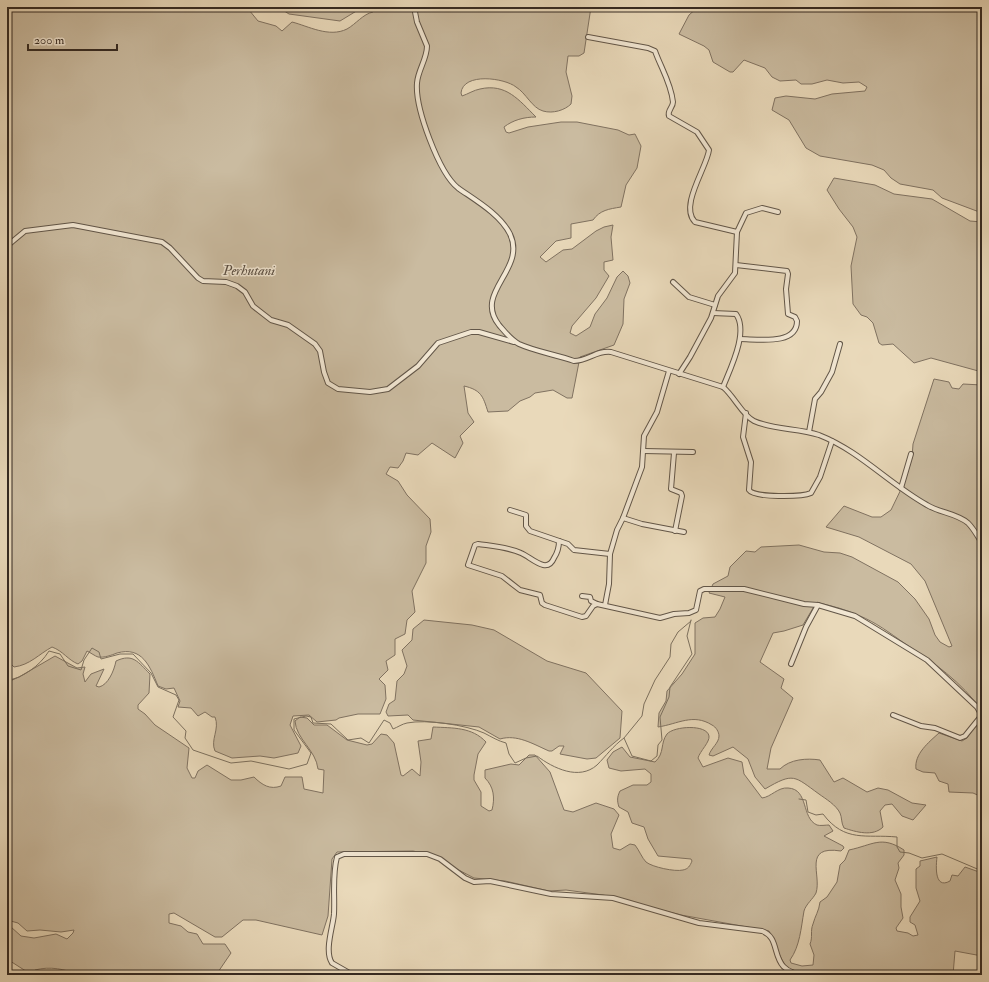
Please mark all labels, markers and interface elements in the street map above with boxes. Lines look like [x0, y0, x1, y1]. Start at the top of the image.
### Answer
scale bar [28, 26, 117, 52]
text: 200 m [34, 33, 65, 48]
park label: Perhutani [222, 262, 275, 279]

